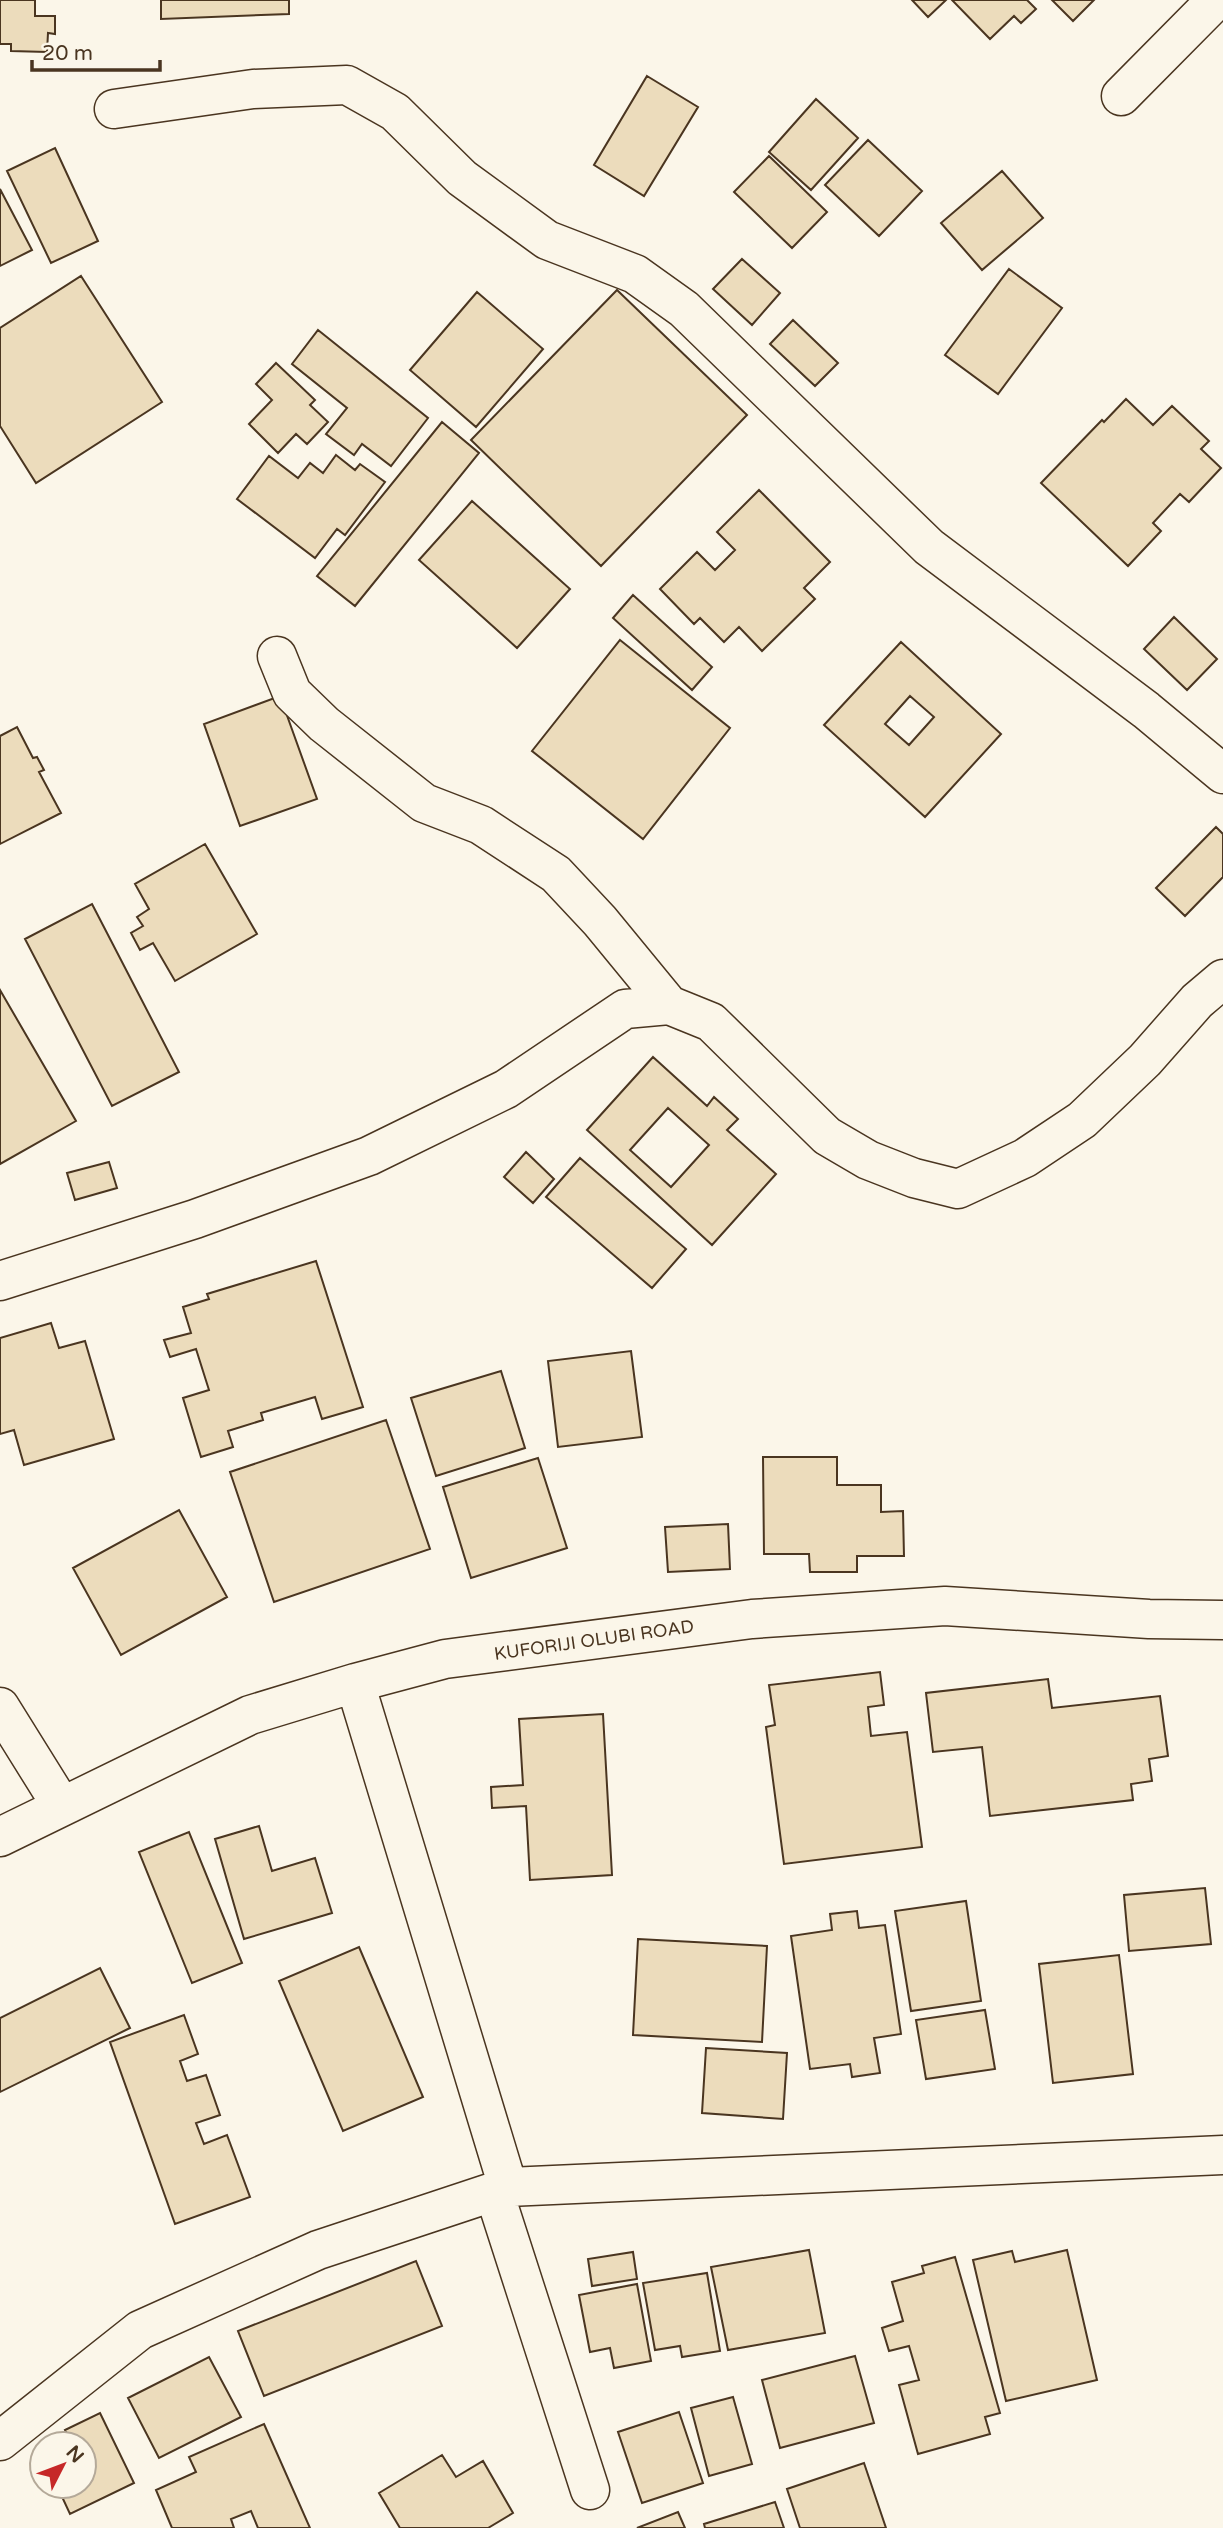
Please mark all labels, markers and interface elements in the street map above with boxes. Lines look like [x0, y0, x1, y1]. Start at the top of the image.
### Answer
scale bar [32, 28, 159, 72]
text: 20 m [42, 41, 93, 66]
street label: KUFORIJI OLUBI ROAD [493, 1615, 695, 1665]
north arrow [28, 2430, 98, 2500]
text: N [62, 2441, 88, 2467]

